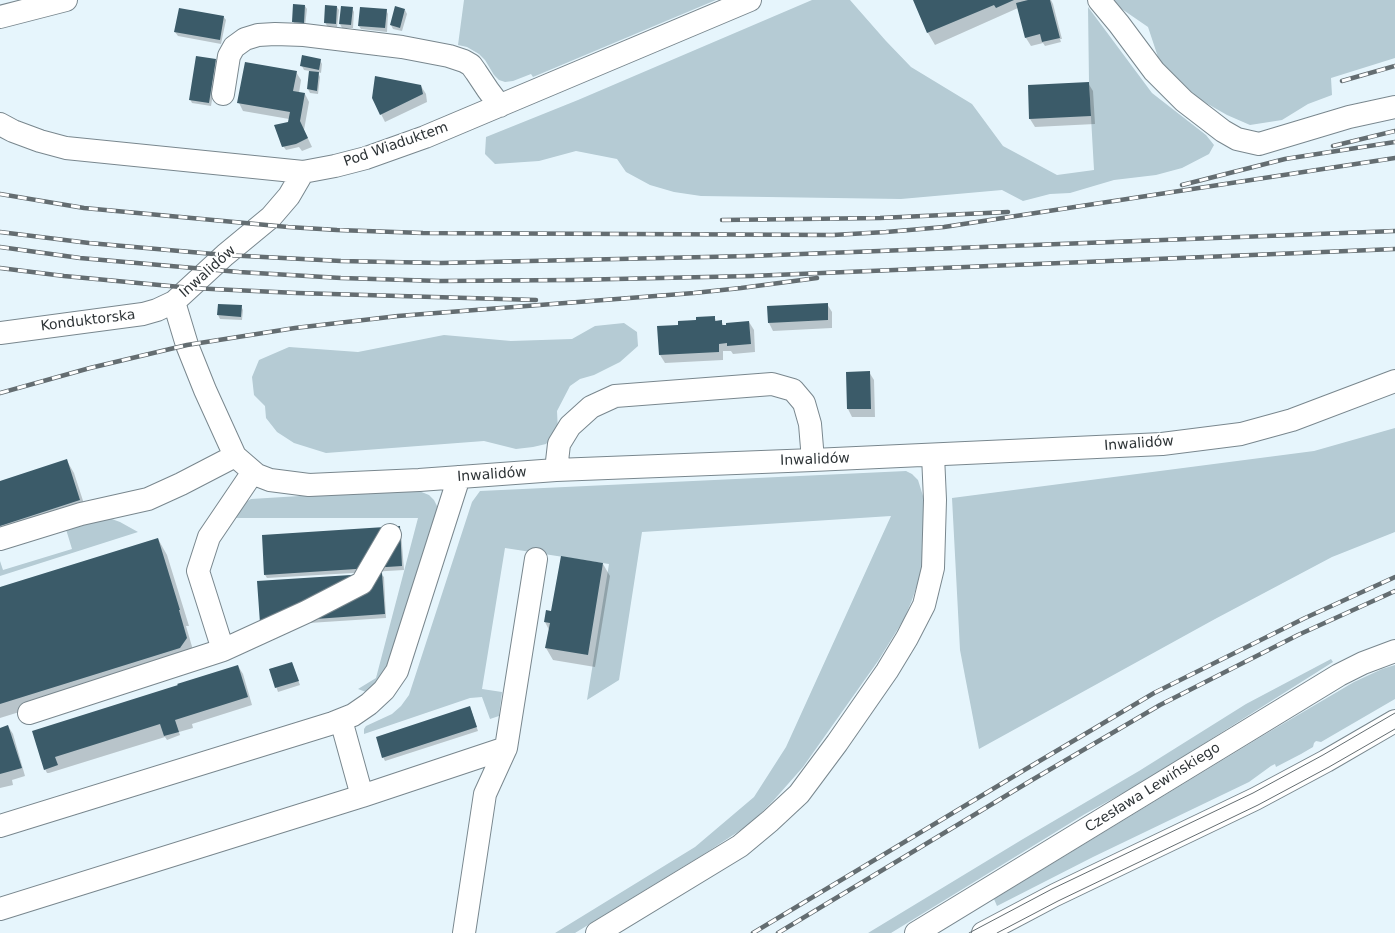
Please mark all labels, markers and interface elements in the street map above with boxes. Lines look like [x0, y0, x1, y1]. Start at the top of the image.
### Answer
street label: Pod Wiaduktem [342, 119, 450, 171]
street label: Inwalidów [176, 242, 240, 302]
street label: Konduktorska [40, 307, 136, 335]
street label: Inwalidów [1104, 433, 1174, 455]
street label: Inwalidów [780, 450, 850, 470]
street label: Inwalidów [457, 464, 527, 486]
street label: Czesława Lewińskiego [1082, 740, 1224, 836]

